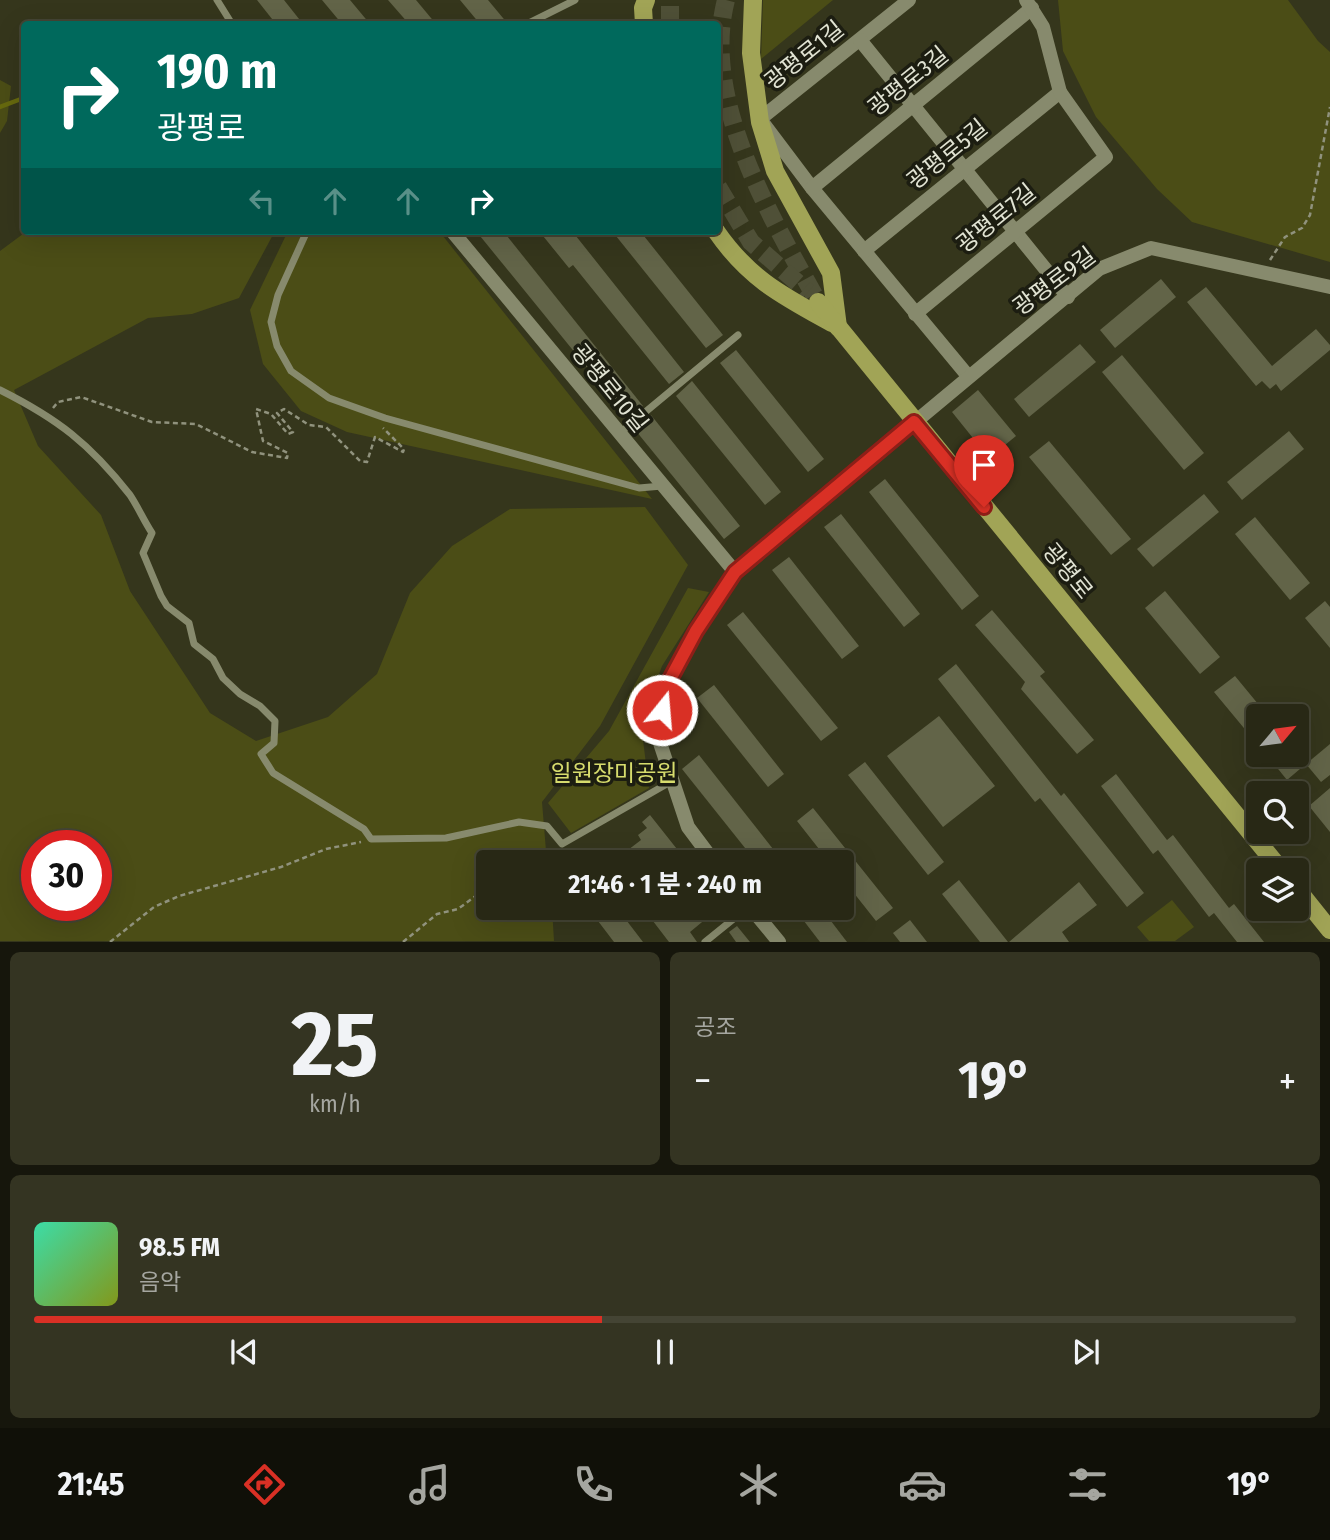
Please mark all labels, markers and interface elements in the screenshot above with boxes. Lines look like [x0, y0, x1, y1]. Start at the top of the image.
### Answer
street label: 광평로1길 [759, 15, 849, 95]
street label: 광평로3길 [862, 40, 954, 122]
text: 190 m [157, 42, 277, 101]
icon: right [42, 49, 133, 140]
text: 광평로 [157, 109, 245, 147]
street label: 광평로5길 [901, 113, 993, 195]
street label: 광평로7길 [951, 178, 1041, 258]
icon: left [243, 182, 281, 220]
icon: ahead [316, 182, 354, 220]
icon: ahead [389, 182, 427, 220]
icon: right [462, 182, 500, 220]
street label: 광평로9길 [1007, 241, 1101, 321]
street label: 광평로10길 [566, 338, 654, 438]
pin [954, 435, 1014, 507]
icon: arrive [965, 446, 1003, 484]
street label: 광평로 [1037, 538, 1099, 604]
position arrow [625, 673, 699, 747]
north arrow [1246, 704, 1309, 766]
map controls [1246, 704, 1309, 921]
park label: 일원장미공원 [551, 759, 677, 787]
button: search [1246, 781, 1309, 844]
speed limit sign: 30 [21, 830, 112, 921]
button: layers [1246, 858, 1309, 921]
text: 21:46 · 1 분 · 240 m [568, 869, 762, 900]
text: 25 [292, 990, 378, 1099]
text: 공조 [694, 1013, 736, 1041]
text: 19° [958, 1049, 1032, 1112]
text: − [694, 1058, 711, 1104]
text: + [1279, 1058, 1296, 1104]
text: km/h [309, 1090, 361, 1118]
text: 98.5 FM [139, 1232, 220, 1263]
text: 음악 [139, 1268, 181, 1296]
icon: previous [225, 1333, 263, 1371]
icon: pause [646, 1333, 684, 1371]
icon: next [1067, 1333, 1105, 1371]
icon: directions [240, 1460, 289, 1509]
icon: music [405, 1460, 454, 1509]
icon: phone [569, 1460, 618, 1509]
icon: climate [734, 1460, 783, 1509]
icon: car [898, 1460, 947, 1509]
icon: filters [1063, 1460, 1112, 1509]
text: 21:45 [58, 1465, 125, 1503]
text: 19° [1227, 1465, 1272, 1503]

